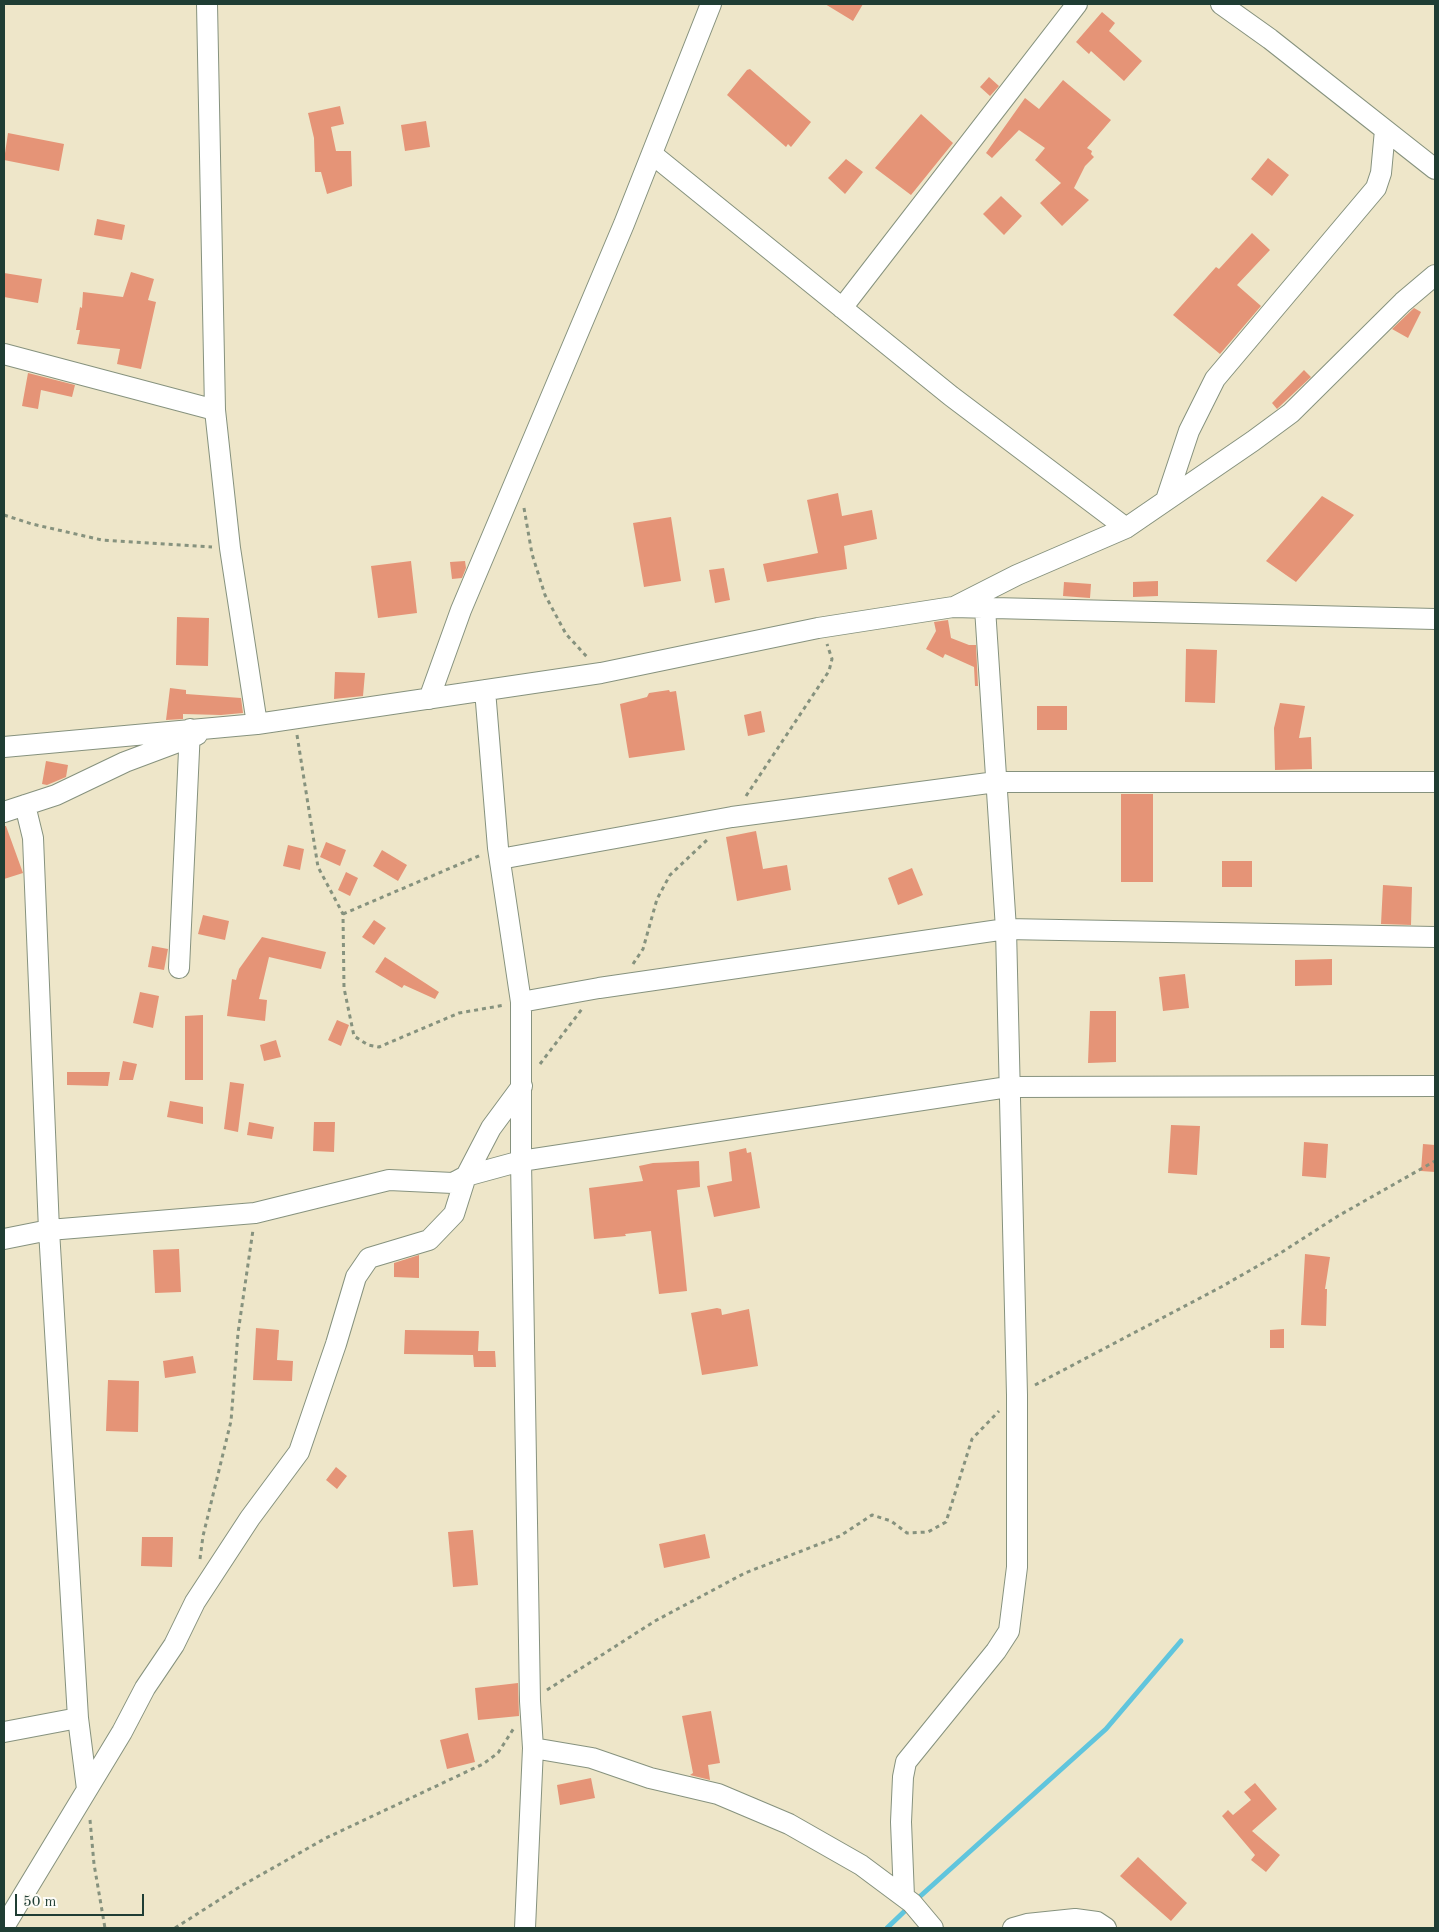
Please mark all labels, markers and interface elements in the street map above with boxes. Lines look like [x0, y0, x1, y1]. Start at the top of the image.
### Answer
scale bar [18, 1884, 146, 1916]
text: 50 m [23, 1895, 57, 1910]

